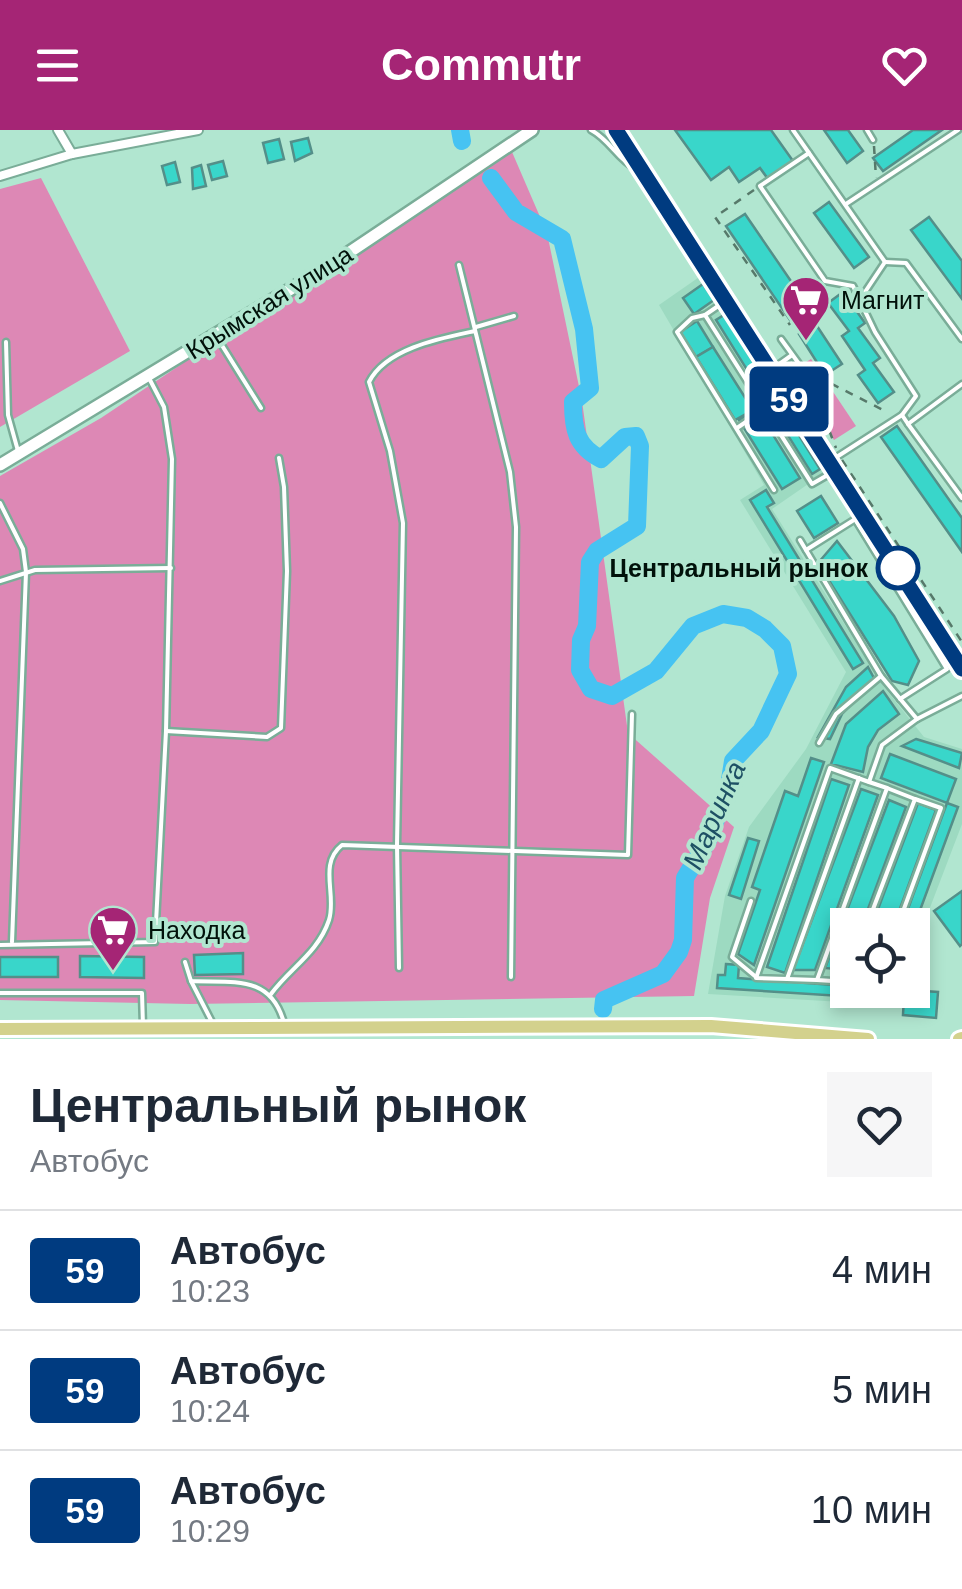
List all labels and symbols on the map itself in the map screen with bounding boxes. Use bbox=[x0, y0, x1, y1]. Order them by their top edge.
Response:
street label: Крымская улица bbox=[181, 240, 357, 364]
supermarket icon: Магнит bbox=[780, 274, 832, 342]
place label: Магнит bbox=[841, 286, 925, 314]
line badge: 59 bbox=[744, 366, 834, 432]
marker: Центральный рынок bbox=[877, 547, 919, 589]
place label: Центральный рынок bbox=[609, 554, 868, 582]
water label: Маринка bbox=[677, 757, 752, 874]
supermarket icon: Находка bbox=[87, 904, 139, 972]
place label: Находка bbox=[148, 916, 246, 944]

